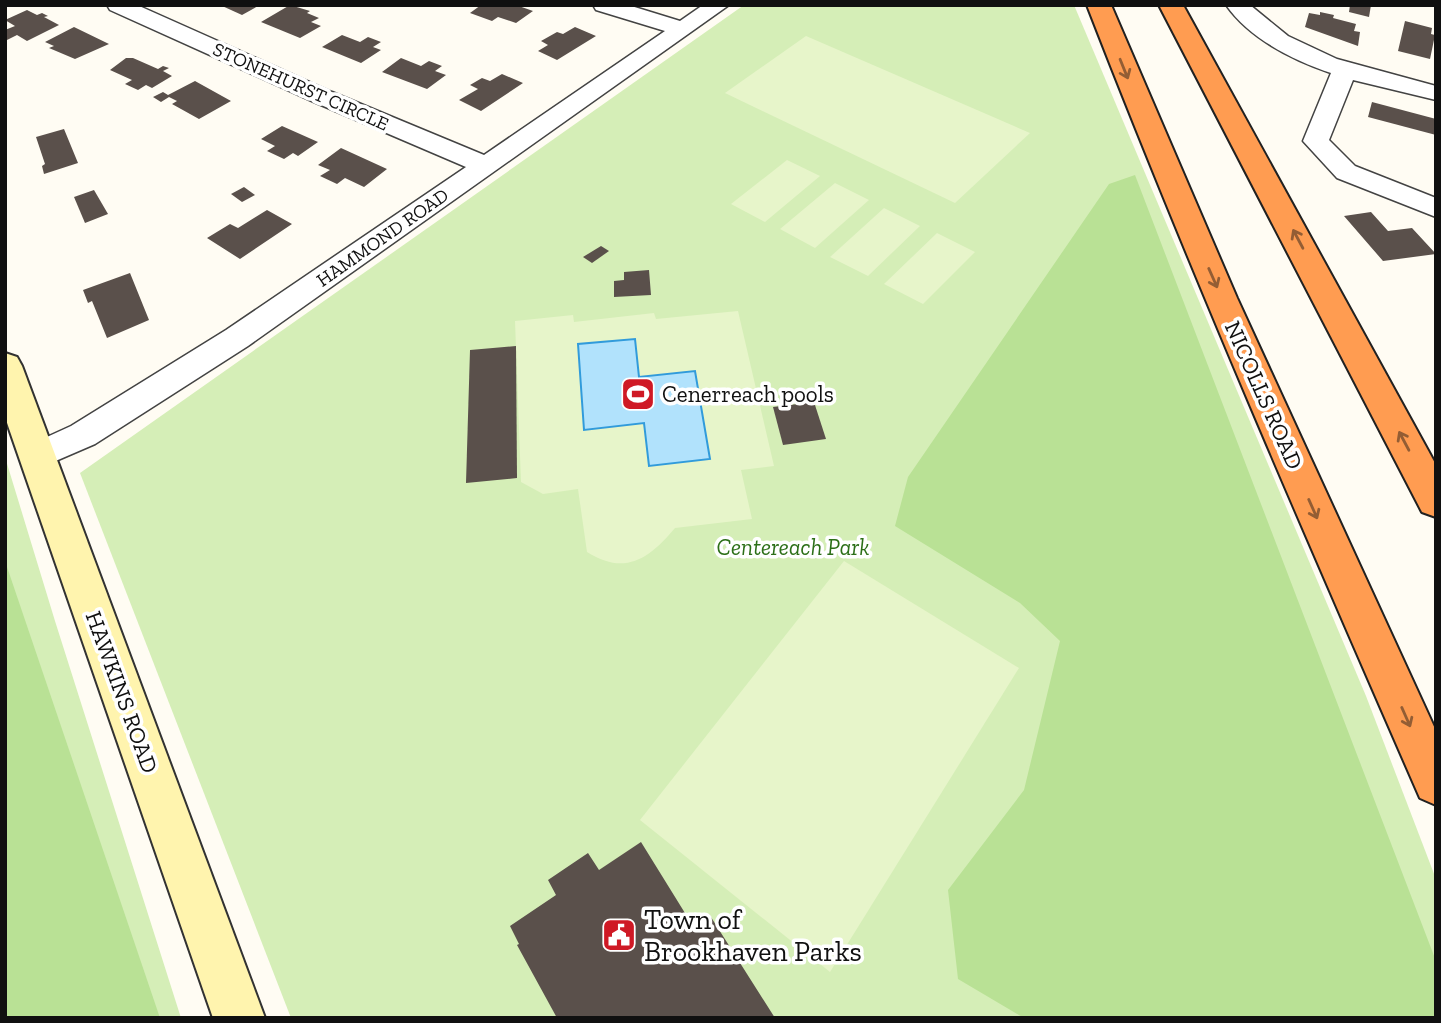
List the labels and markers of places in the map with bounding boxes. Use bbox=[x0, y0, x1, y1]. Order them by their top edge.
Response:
sports icon: Cenerreach pools bbox=[619, 375, 657, 413]
place label: Cenerreach pools bbox=[662, 380, 834, 408]
place label: Town of Brookhaven Parks bbox=[644, 903, 862, 968]
public building icon: Town of Brookhaven Parks bbox=[600, 916, 638, 954]

